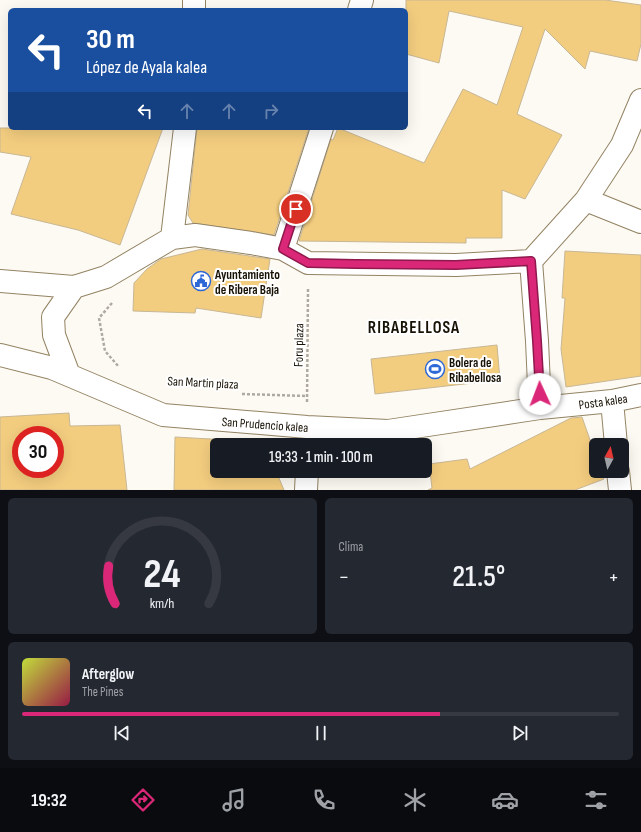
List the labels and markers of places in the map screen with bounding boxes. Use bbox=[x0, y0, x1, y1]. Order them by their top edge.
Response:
pin bbox=[279, 192, 313, 226]
place label: Ayuntamiento de Ribera Baja bbox=[214, 267, 280, 298]
public building icon: Ayuntamiento de Ribera Baja bbox=[190, 270, 212, 292]
place label: Bolera de Ribabellosa bbox=[449, 355, 501, 386]
sports icon: Bolera de Ribabellosa bbox=[424, 358, 446, 380]

